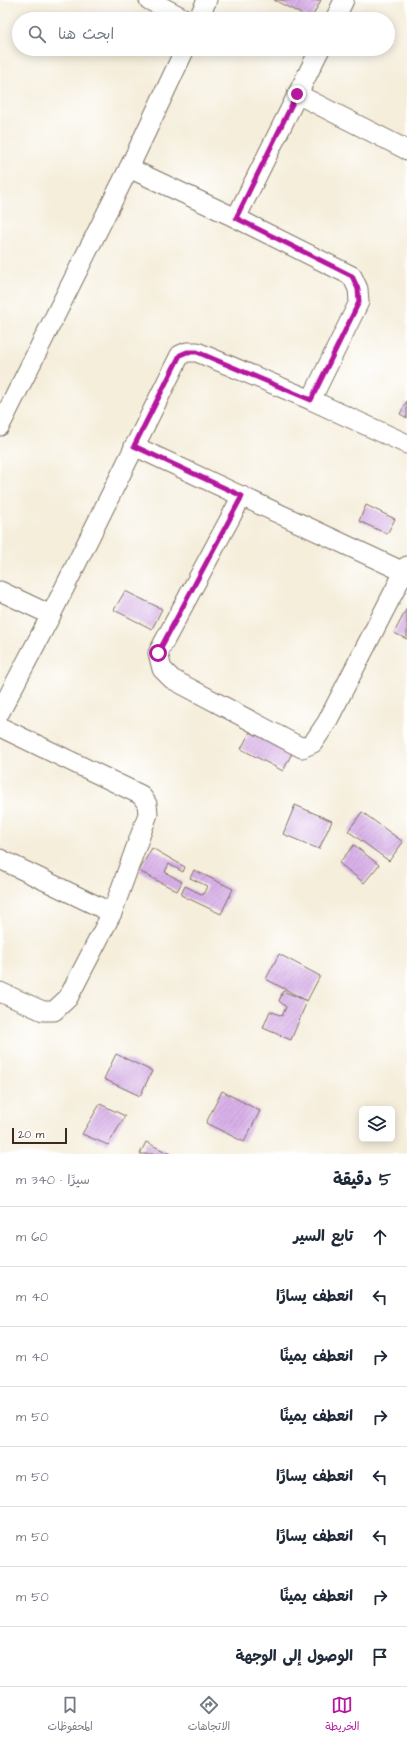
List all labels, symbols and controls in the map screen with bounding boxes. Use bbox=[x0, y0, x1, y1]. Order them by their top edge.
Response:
search box bbox=[12, 12, 395, 56]
icon: search bbox=[26, 23, 48, 45]
text: ابحث هنا bbox=[58, 24, 114, 45]
route end bbox=[288, 85, 306, 103]
route start bbox=[149, 644, 167, 662]
map controls bbox=[359, 1106, 395, 1142]
button: layers bbox=[359, 1106, 395, 1142]
scale bar bbox=[12, 1126, 67, 1145]
text: 20 m bbox=[18, 1127, 44, 1142]
text: 5 دقيقة bbox=[333, 1168, 391, 1192]
text: سيرًا · 340 m bbox=[16, 1171, 90, 1189]
text: تابع السير bbox=[294, 1226, 353, 1247]
icon: ahead bbox=[369, 1226, 391, 1248]
text: 60 m bbox=[16, 1228, 48, 1246]
text: انعطف يسارًا bbox=[276, 1286, 353, 1307]
icon: left bbox=[369, 1286, 391, 1308]
text: 40 m bbox=[16, 1288, 48, 1306]
text: انعطف يمينًا bbox=[280, 1346, 353, 1367]
icon: right bbox=[369, 1346, 391, 1368]
text: 40 m bbox=[16, 1348, 48, 1366]
text: انعطف يمينًا bbox=[280, 1406, 353, 1427]
icon: right bbox=[369, 1406, 391, 1428]
text: 50 m bbox=[16, 1408, 49, 1426]
text: انعطف يسارًا bbox=[276, 1466, 353, 1487]
icon: left bbox=[369, 1466, 391, 1488]
text: 50 m bbox=[16, 1468, 49, 1486]
text: انعطف يسارًا bbox=[276, 1526, 353, 1547]
icon: left bbox=[369, 1526, 391, 1548]
text: 50 m bbox=[16, 1528, 49, 1546]
text: انعطف يمينًا bbox=[280, 1586, 353, 1607]
icon: right bbox=[369, 1586, 391, 1608]
text: 50 m bbox=[16, 1588, 49, 1606]
text: الوصول إلى الوجهة bbox=[236, 1646, 353, 1667]
icon: arrive bbox=[369, 1646, 391, 1668]
tab: المحفوظات bbox=[48, 1694, 93, 1736]
tab: الاتجاهات bbox=[188, 1694, 230, 1736]
tab: الخريطة bbox=[325, 1694, 360, 1736]

